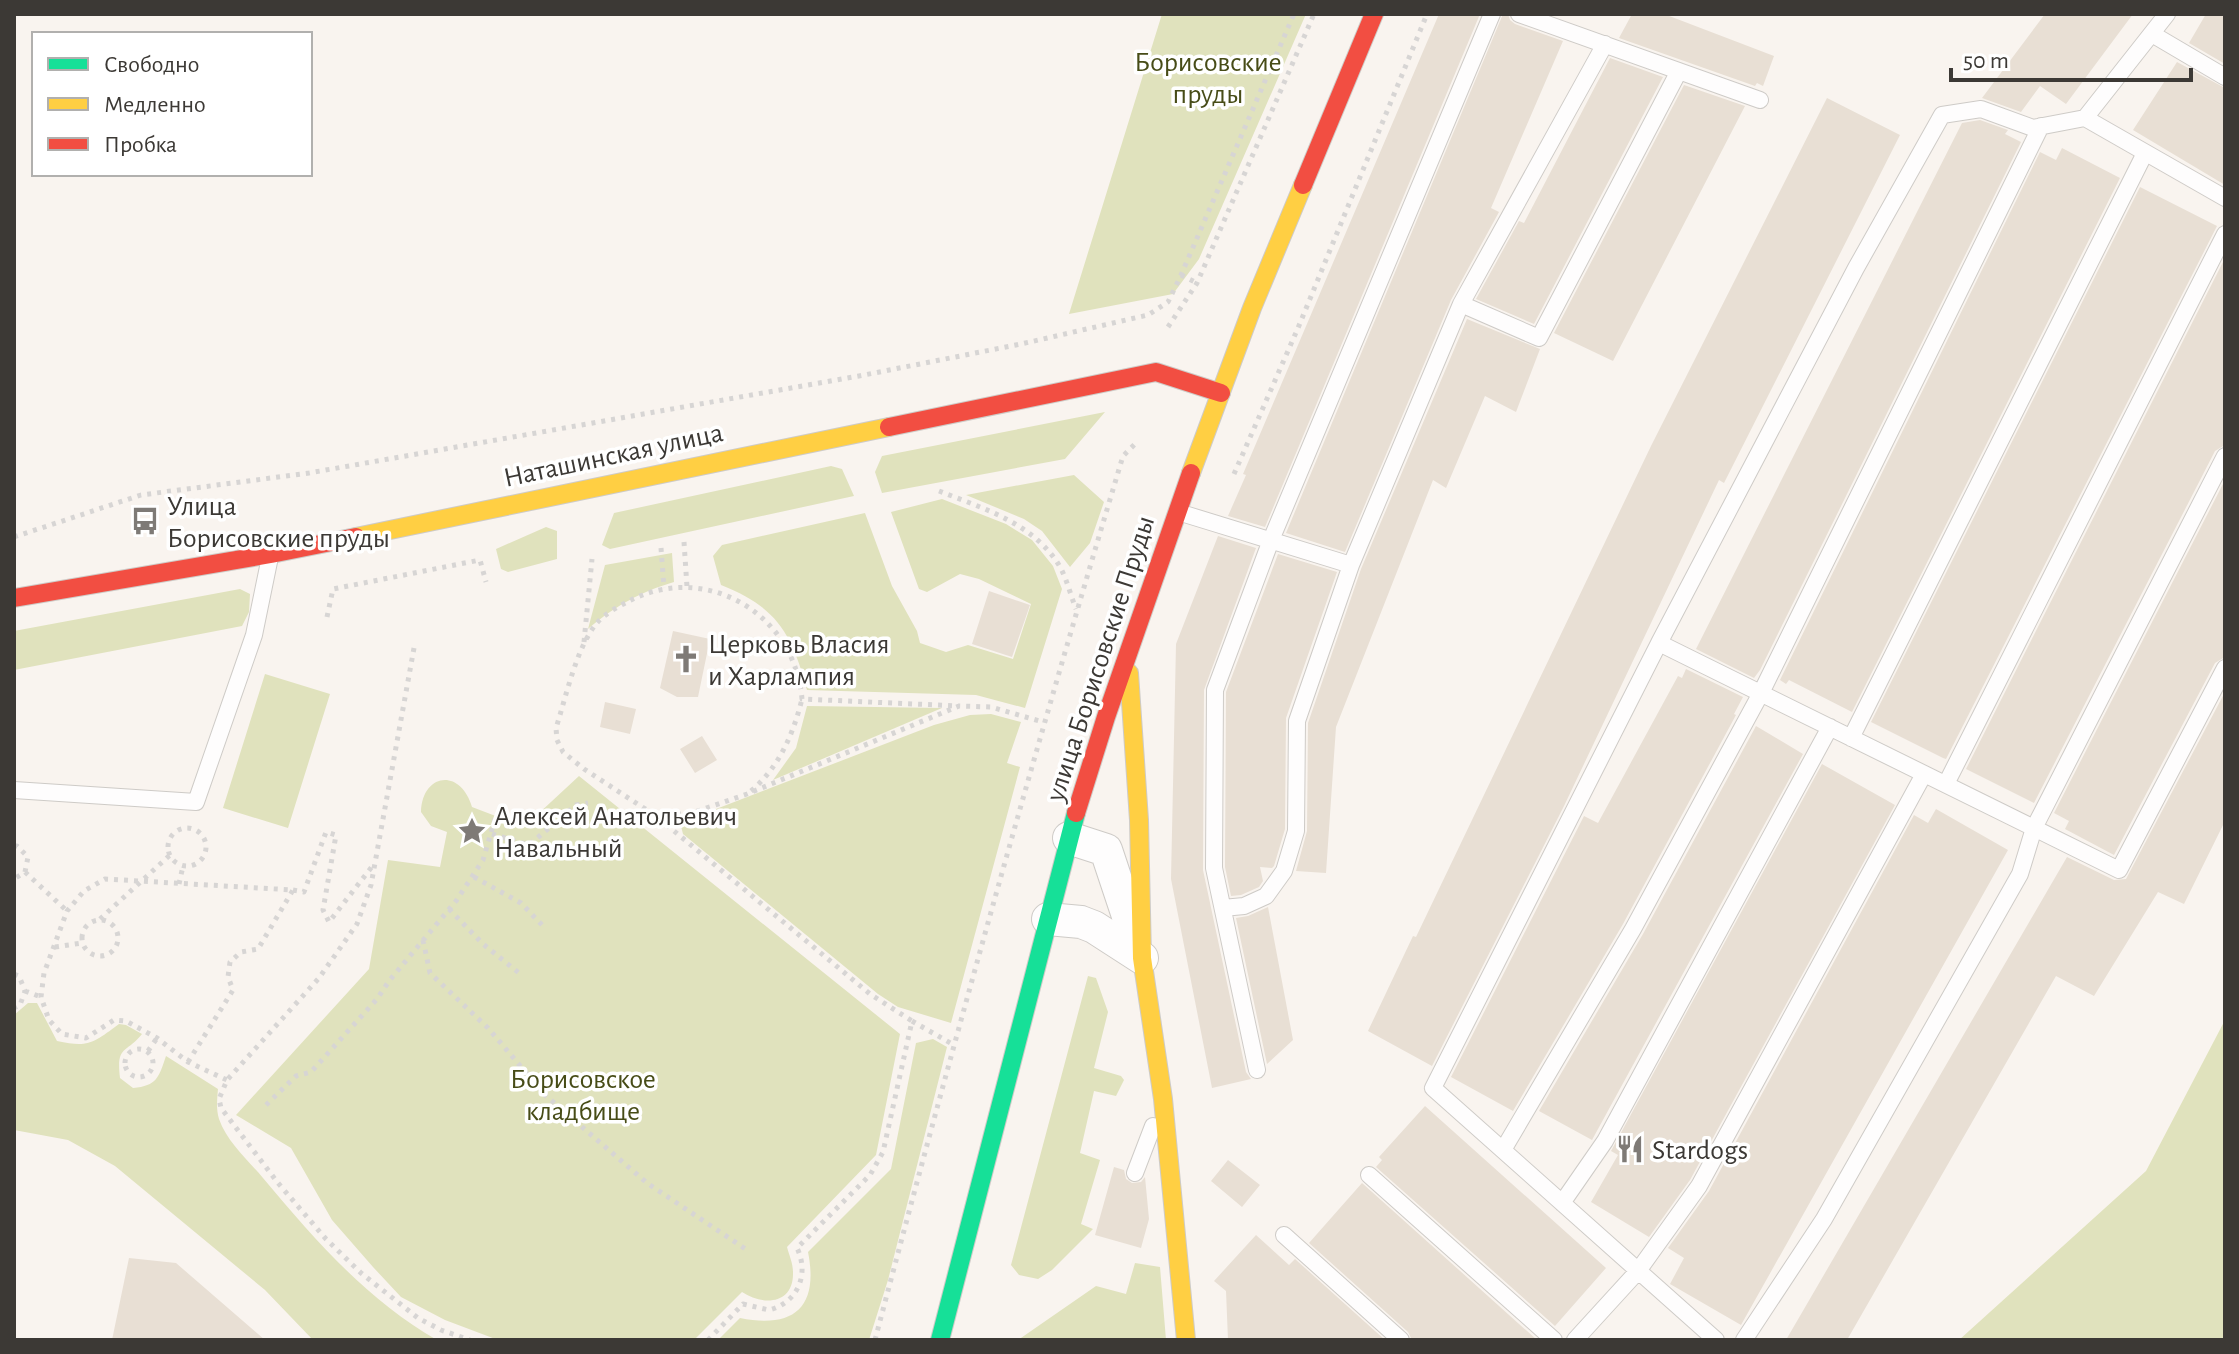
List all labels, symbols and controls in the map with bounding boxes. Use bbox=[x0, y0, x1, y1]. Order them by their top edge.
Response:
legend bbox=[32, 32, 312, 176]
scale bar bbox=[1951, 32, 2191, 82]
park label: Борисовские пруды bbox=[1134, 49, 1282, 109]
text: 50 m bbox=[1963, 49, 2009, 73]
text: Свободно bbox=[104, 53, 199, 77]
text: Медленно bbox=[104, 93, 206, 117]
text: Пробка bbox=[104, 133, 177, 157]
street label: Наташинская улица bbox=[501, 419, 726, 493]
place label: Улица Борисовские пруды bbox=[167, 493, 390, 553]
bus stop icon: Улица Борисовские пруды bbox=[130, 506, 160, 536]
street label: улица Борисовские Пруды bbox=[1041, 512, 1160, 806]
place label: Церковь Власия и Харлампия bbox=[708, 631, 890, 691]
church icon: Церковь Власия и Харлампия bbox=[671, 644, 701, 674]
place label: Алексей Анатольевич Навальный bbox=[494, 803, 737, 863]
place icon: Алексей Анатольевич Навальный bbox=[457, 816, 487, 846]
park label: Борисовское кладбище bbox=[510, 1066, 656, 1126]
restaurant icon: Stardogs bbox=[1615, 1134, 1645, 1164]
place label: Stardogs bbox=[1652, 1137, 1748, 1165]

